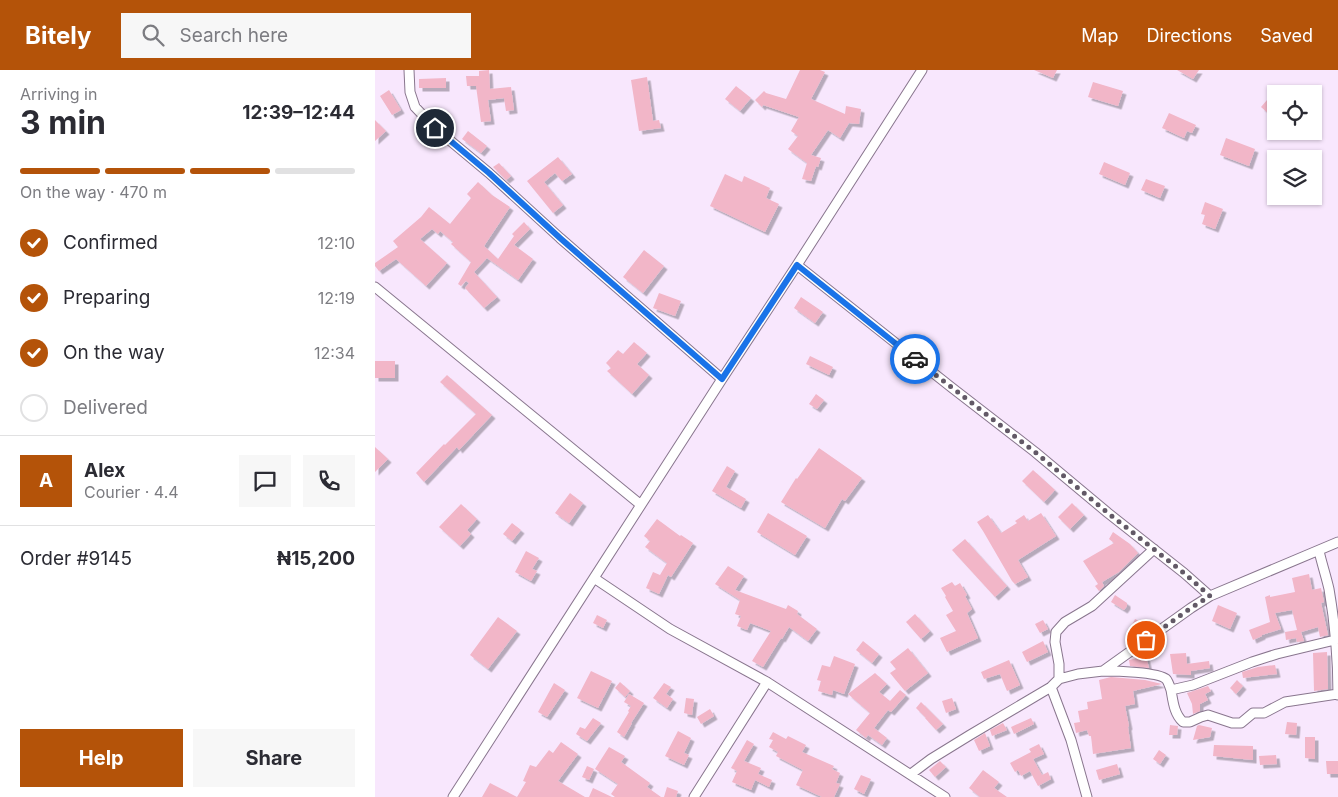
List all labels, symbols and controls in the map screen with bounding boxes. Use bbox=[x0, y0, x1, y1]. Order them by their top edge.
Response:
search box bbox=[121, 13, 471, 58]
text: Bitely bbox=[25, 21, 91, 50]
icon: search bbox=[139, 21, 167, 49]
text: Search here bbox=[179, 24, 288, 47]
text: Map bbox=[1081, 25, 1119, 46]
text: Directions bbox=[1147, 25, 1232, 46]
text: Saved bbox=[1260, 25, 1313, 46]
text: Arriving in bbox=[20, 84, 97, 104]
map controls bbox=[1267, 85, 1322, 205]
button: locate bbox=[1267, 85, 1322, 140]
text: 12:39–12:44 bbox=[242, 101, 355, 124]
text: 3 min bbox=[20, 103, 106, 142]
pin bbox=[414, 107, 456, 149]
icon: home bbox=[421, 114, 449, 142]
button: layers bbox=[1267, 150, 1322, 205]
text: On the way · 470 m bbox=[20, 182, 167, 202]
icon: check bbox=[20, 229, 48, 257]
text: Confirmed bbox=[63, 231, 158, 254]
text: 12:10 bbox=[318, 233, 355, 253]
icon: check bbox=[20, 284, 48, 312]
text: Preparing bbox=[63, 286, 150, 309]
text: 12:19 bbox=[318, 288, 355, 308]
courier bbox=[890, 334, 940, 384]
icon: check bbox=[20, 339, 48, 367]
text: On the way bbox=[63, 341, 165, 364]
text: 12:34 bbox=[314, 343, 355, 363]
icon: car bbox=[901, 345, 929, 373]
text: Delivered bbox=[63, 396, 148, 419]
button: chat bbox=[239, 455, 291, 507]
button: phone bbox=[303, 455, 355, 507]
text: Alex bbox=[84, 459, 125, 482]
text: A bbox=[39, 469, 53, 492]
text: Courier · 4.4 bbox=[84, 482, 179, 502]
text: Order #9145 bbox=[20, 547, 132, 570]
text: ₦15,200 bbox=[277, 547, 355, 570]
pin bbox=[1125, 619, 1167, 661]
icon: bag bbox=[1132, 626, 1160, 654]
button: Help bbox=[20, 729, 183, 787]
button: Share bbox=[193, 729, 355, 787]

